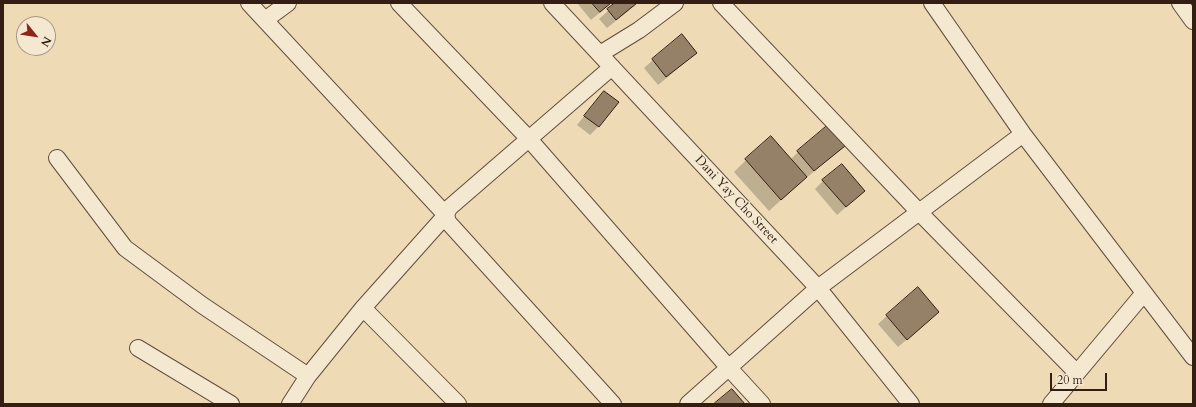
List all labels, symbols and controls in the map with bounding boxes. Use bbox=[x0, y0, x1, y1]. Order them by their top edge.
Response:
north arrow bbox=[16, 16, 56, 56]
text: N bbox=[37, 34, 55, 50]
street label: Dani Yay Cho Street bbox=[691, 153, 781, 247]
scale bar bbox=[1052, 365, 1109, 391]
text: 20 m bbox=[1057, 372, 1083, 388]

